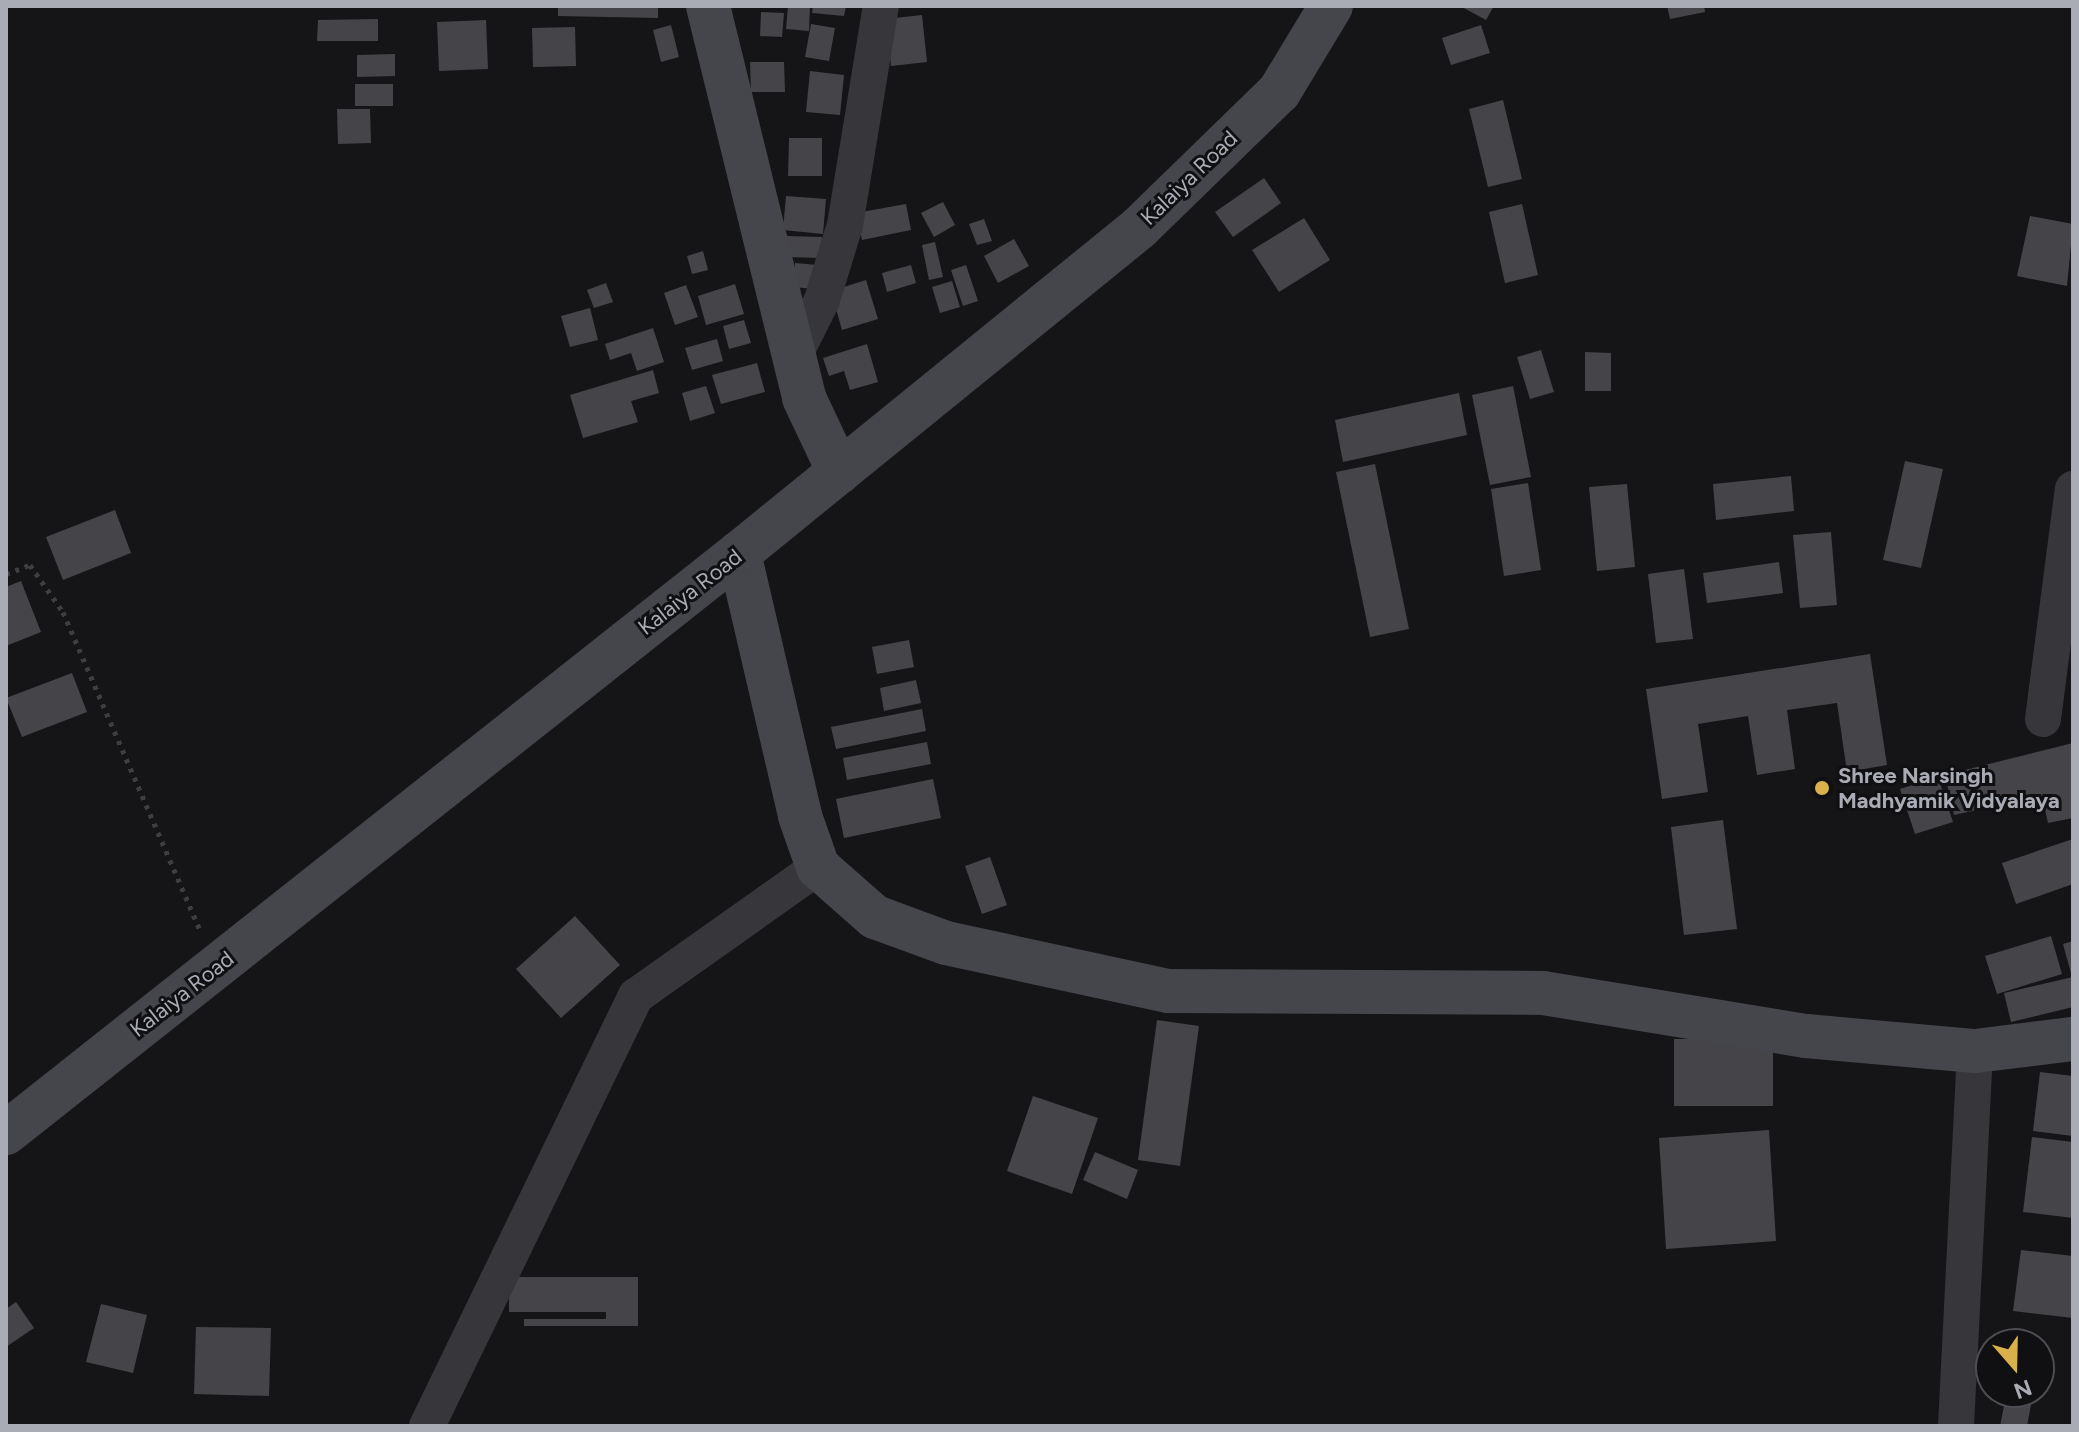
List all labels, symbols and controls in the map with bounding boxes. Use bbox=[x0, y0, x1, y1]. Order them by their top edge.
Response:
street label: Kalaiya Road bbox=[1135, 125, 1243, 231]
street label: Kalaiya Road bbox=[633, 543, 747, 641]
place label: Shree Narsingh Madhyamik Vidyalaya bbox=[1838, 762, 2060, 814]
marker: Shree Narsingh Madhyamik Vidyalaya bbox=[1813, 779, 1831, 797]
street label: Kalaiya Road bbox=[125, 945, 239, 1043]
north arrow bbox=[1975, 1328, 2055, 1408]
text: N bbox=[2010, 1374, 2035, 1405]

